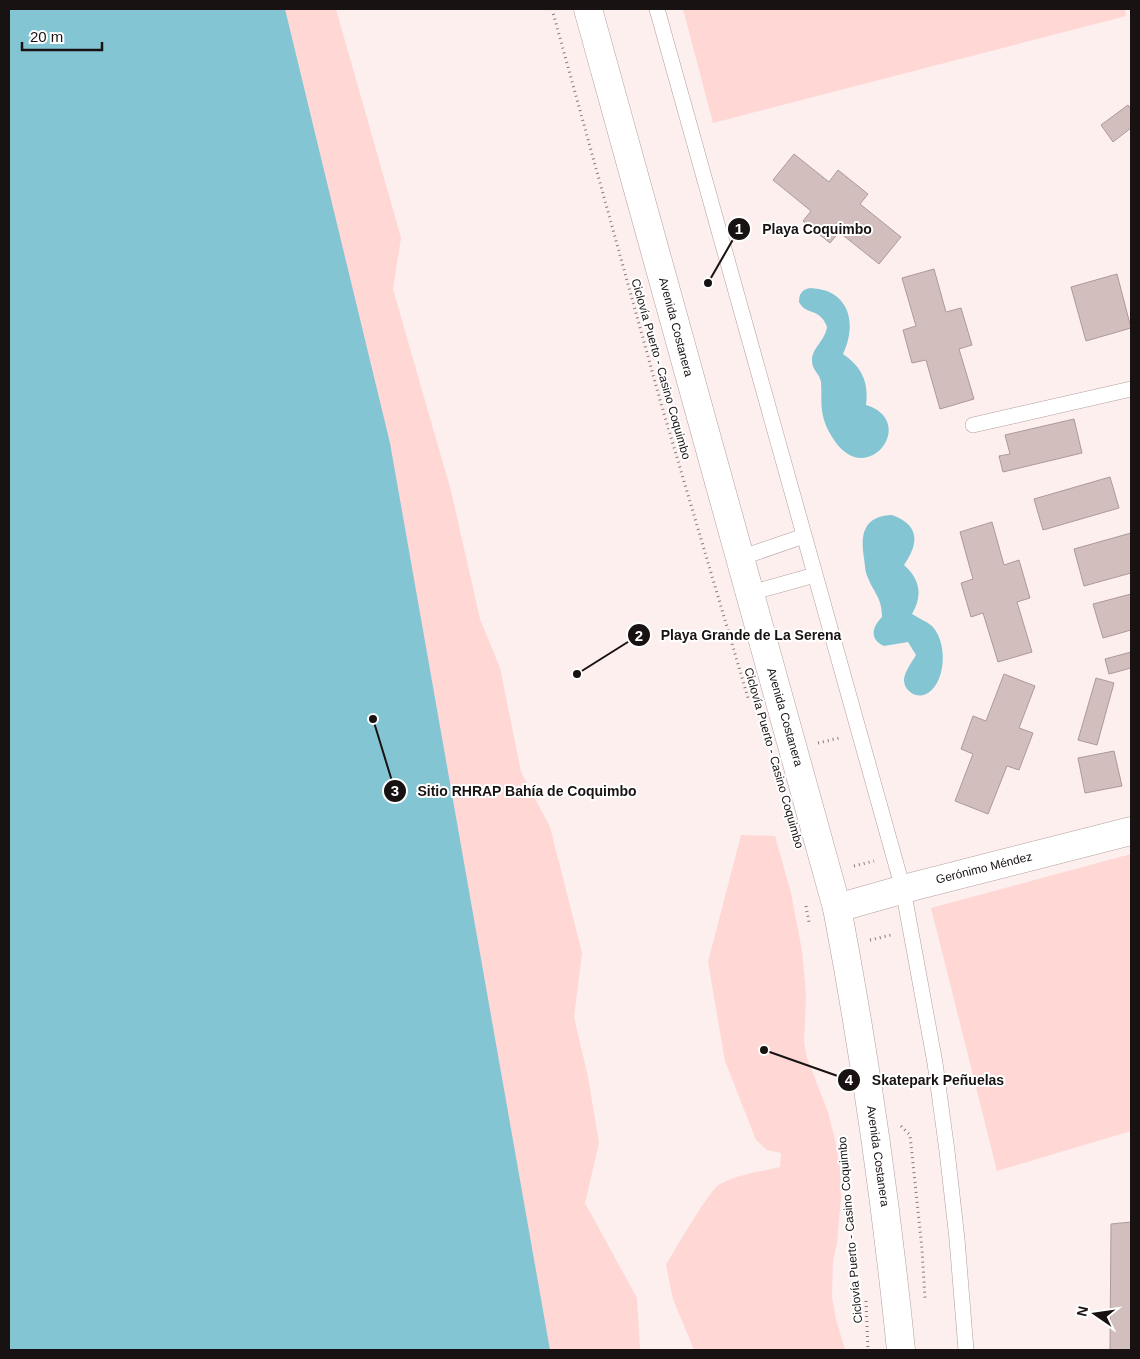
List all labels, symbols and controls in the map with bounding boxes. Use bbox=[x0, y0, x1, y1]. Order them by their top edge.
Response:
scale bar bbox=[22, 20, 102, 52]
text: 20 m bbox=[30, 28, 63, 45]
callout: Playa Coquimbo bbox=[727, 214, 882, 243]
text: 1 bbox=[735, 220, 743, 237]
text: Playa Coquimbo bbox=[762, 221, 872, 237]
street label: Avenida Costanera bbox=[656, 276, 696, 378]
street label: Ciclovía Puerto - Casino Coquimbo bbox=[628, 277, 694, 461]
callout: Playa Grande de La Serena bbox=[626, 621, 852, 650]
text: 2 bbox=[635, 627, 643, 644]
text: Playa Grande de La Serena bbox=[661, 627, 841, 643]
street label: Ciclovía Puerto - Casino Coquimbo bbox=[741, 666, 807, 850]
street label: Avenida Costanera bbox=[764, 666, 806, 768]
callout: Sitio RHRAP Bahía de Coquimbo bbox=[382, 776, 646, 805]
text: 3 bbox=[391, 782, 399, 799]
text: Sitio RHRAP Bahía de Coquimbo bbox=[417, 783, 637, 799]
street label: Gerónimo Méndez bbox=[934, 849, 1034, 887]
callout: Skatepark Peñuelas bbox=[836, 1065, 1014, 1094]
text: 4 bbox=[845, 1071, 854, 1088]
text: Skatepark Peñuelas bbox=[872, 1072, 1004, 1088]
street label: Avenida Costanera bbox=[864, 1105, 892, 1208]
street label: Ciclovía Puerto - Casino Coquimbo bbox=[835, 1136, 865, 1324]
north arrow bbox=[1070, 1289, 1120, 1339]
text: N bbox=[1073, 1304, 1091, 1318]

